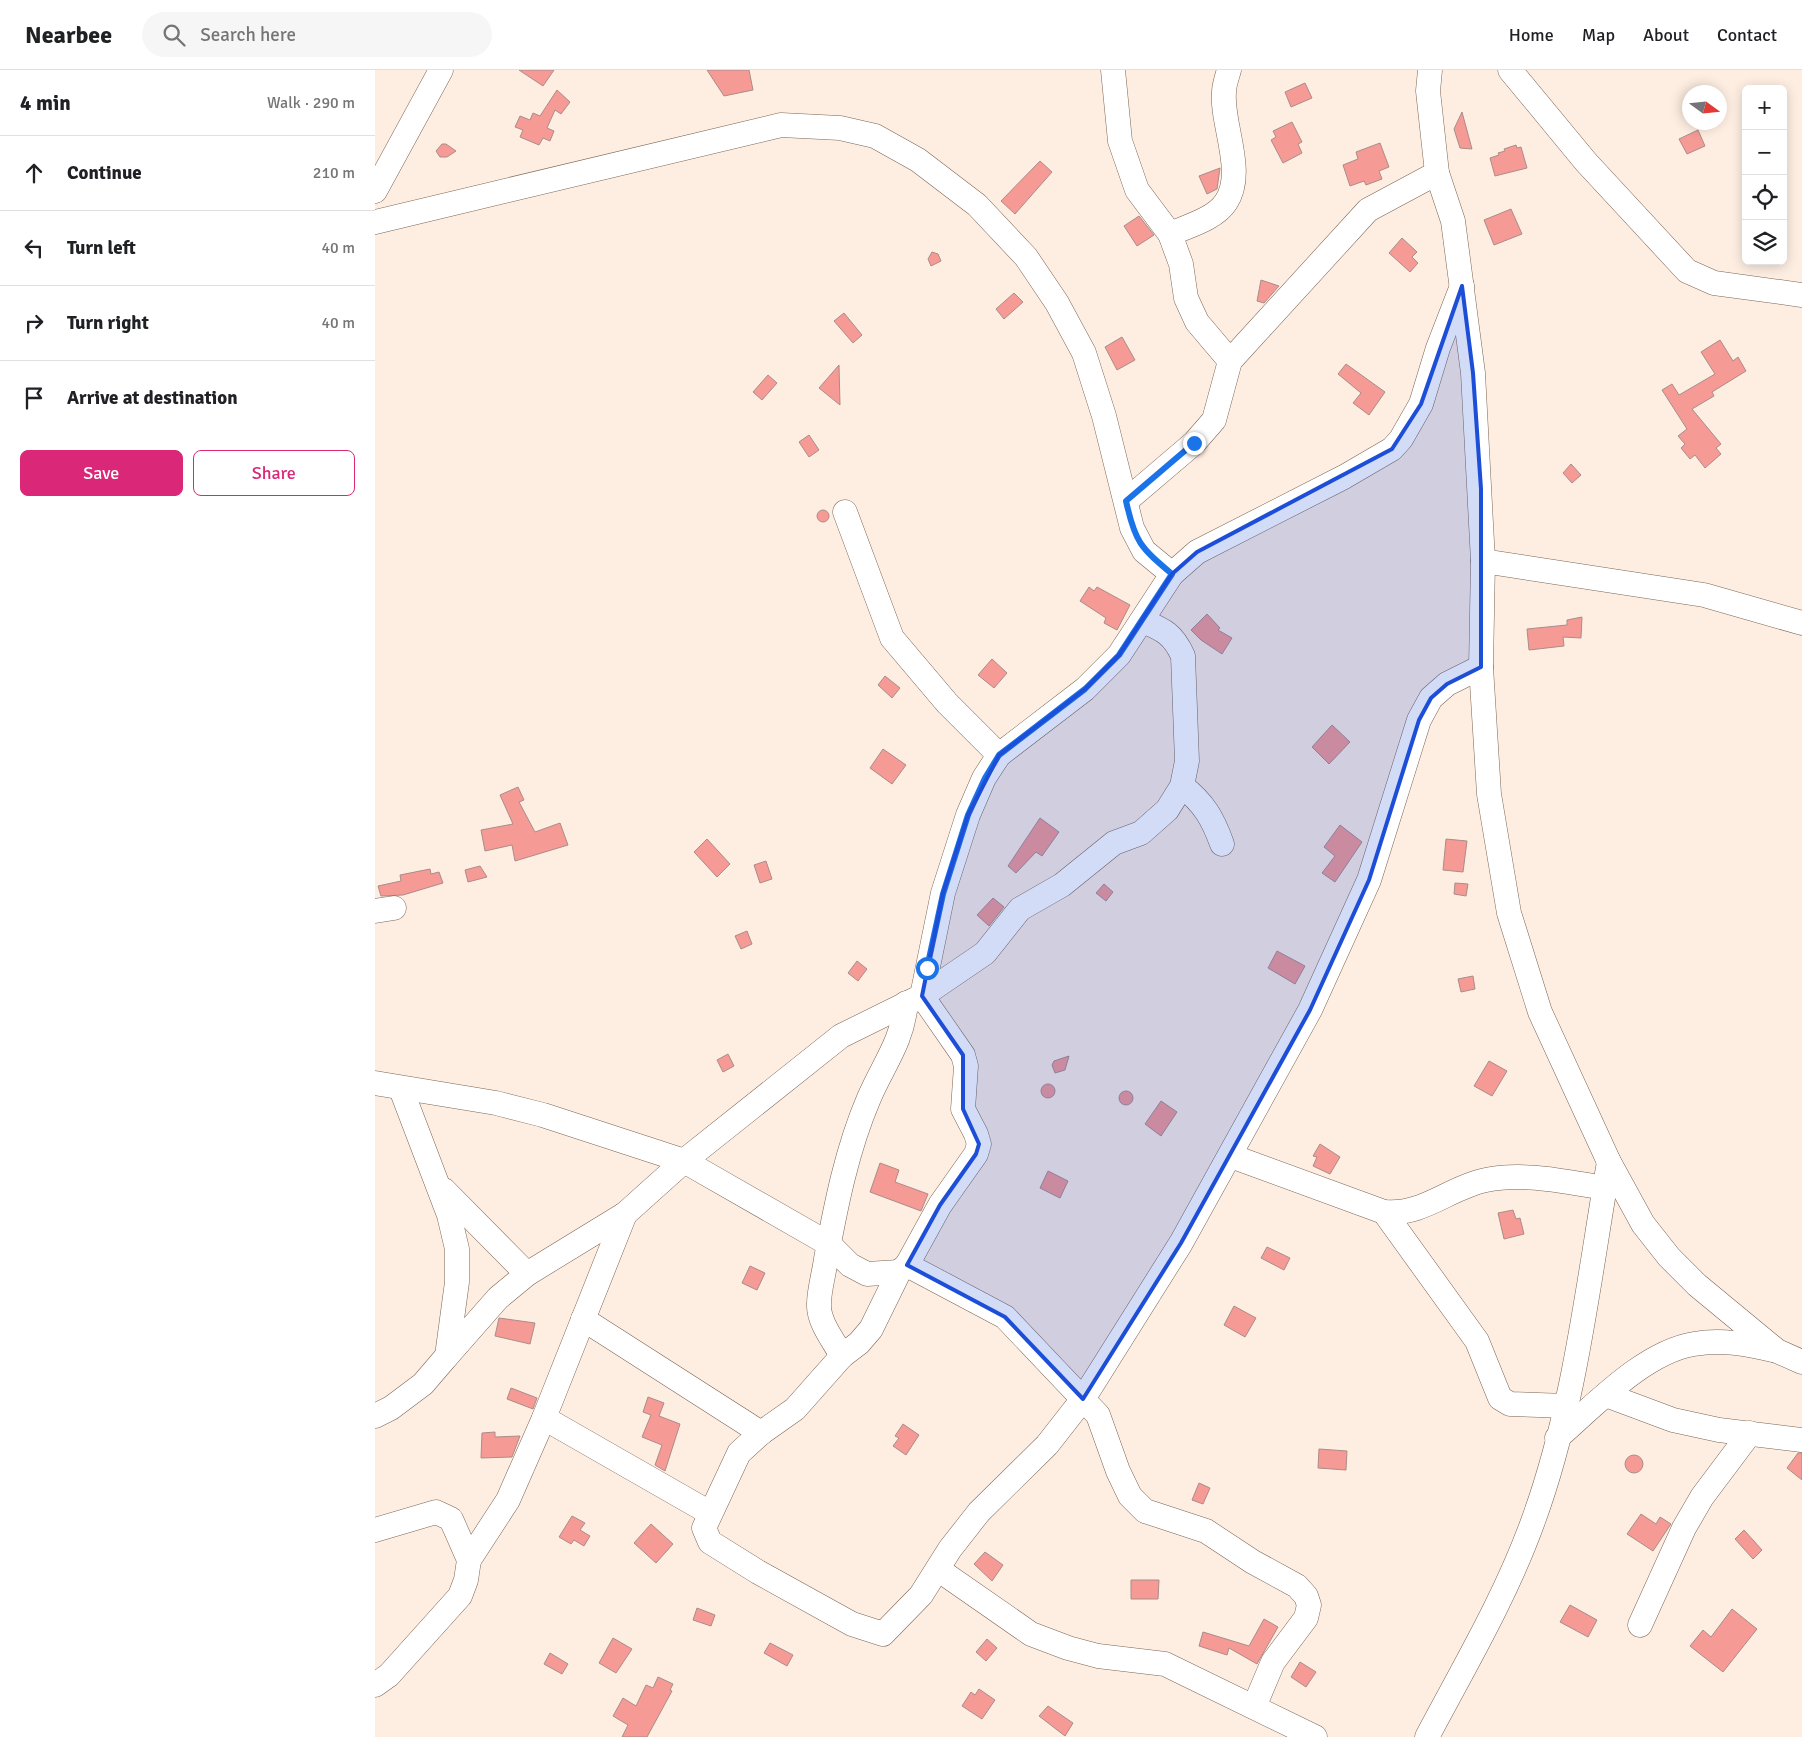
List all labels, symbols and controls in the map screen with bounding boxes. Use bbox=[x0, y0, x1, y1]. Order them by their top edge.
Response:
search box bbox=[142, 12, 492, 57]
text: Nearbee bbox=[25, 20, 112, 50]
icon: search bbox=[160, 21, 188, 49]
text: Search here bbox=[200, 23, 296, 47]
text: Home bbox=[1509, 24, 1554, 46]
text: Map bbox=[1582, 24, 1615, 46]
text: About bbox=[1643, 24, 1689, 46]
text: Contact bbox=[1717, 24, 1777, 46]
north arrow bbox=[1682, 85, 1727, 130]
map controls bbox=[1742, 85, 1787, 265]
button: + bbox=[1742, 85, 1787, 130]
text: 4 min bbox=[20, 90, 71, 116]
text: Walk · 290 m bbox=[267, 93, 355, 113]
button: − bbox=[1742, 130, 1787, 175]
icon: ahead bbox=[20, 159, 48, 187]
text: Continue bbox=[67, 161, 142, 185]
text: 210 m bbox=[313, 163, 355, 183]
button: locate bbox=[1742, 175, 1787, 220]
button: layers bbox=[1742, 220, 1787, 265]
icon: left bbox=[20, 234, 48, 262]
text: Turn left bbox=[67, 236, 136, 260]
text: 40 m bbox=[321, 238, 355, 258]
icon: right bbox=[20, 309, 48, 337]
text: Turn right bbox=[67, 311, 149, 335]
text: 40 m bbox=[321, 313, 355, 333]
icon: arrive bbox=[20, 384, 48, 412]
text: Arrive at destination bbox=[67, 386, 238, 410]
route end bbox=[1183, 432, 1206, 455]
button: Save bbox=[20, 450, 183, 496]
button: Share bbox=[193, 450, 355, 496]
route start bbox=[916, 957, 939, 980]

